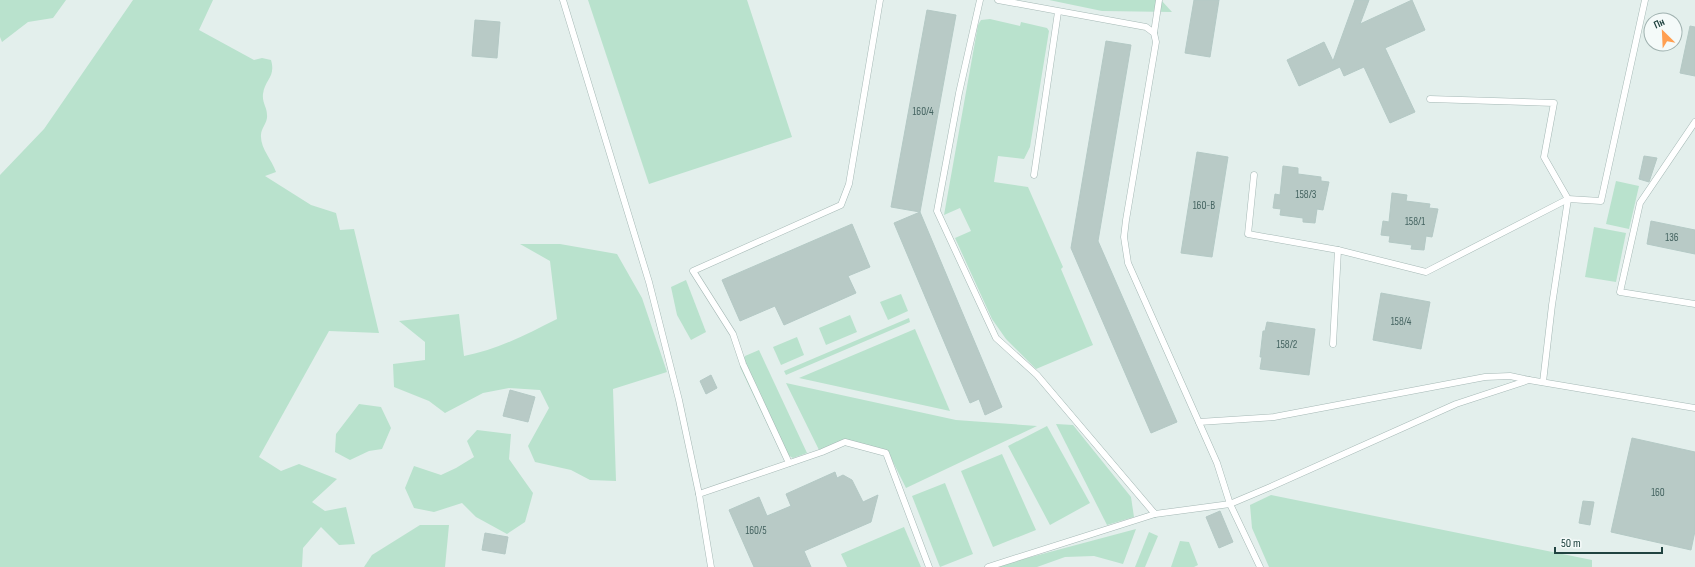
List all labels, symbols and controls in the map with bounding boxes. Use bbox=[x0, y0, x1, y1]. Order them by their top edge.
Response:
north arrow bbox=[1643, 12, 1683, 52]
text: Пн bbox=[1652, 15, 1667, 31]
house number: 160/4 bbox=[913, 105, 934, 118]
house number: 158/3 bbox=[1296, 188, 1317, 201]
house number: 160-В bbox=[1193, 199, 1215, 212]
house number: 158/1 bbox=[1405, 215, 1425, 228]
house number: 136 bbox=[1665, 231, 1679, 244]
house number: 158/4 bbox=[1391, 315, 1412, 328]
house number: 158/2 bbox=[1277, 338, 1298, 351]
house number: 160 bbox=[1651, 486, 1665, 499]
house number: 160/5 bbox=[745, 524, 767, 537]
scale bar bbox=[1555, 529, 1662, 555]
text: 50 m bbox=[1561, 536, 1581, 551]

